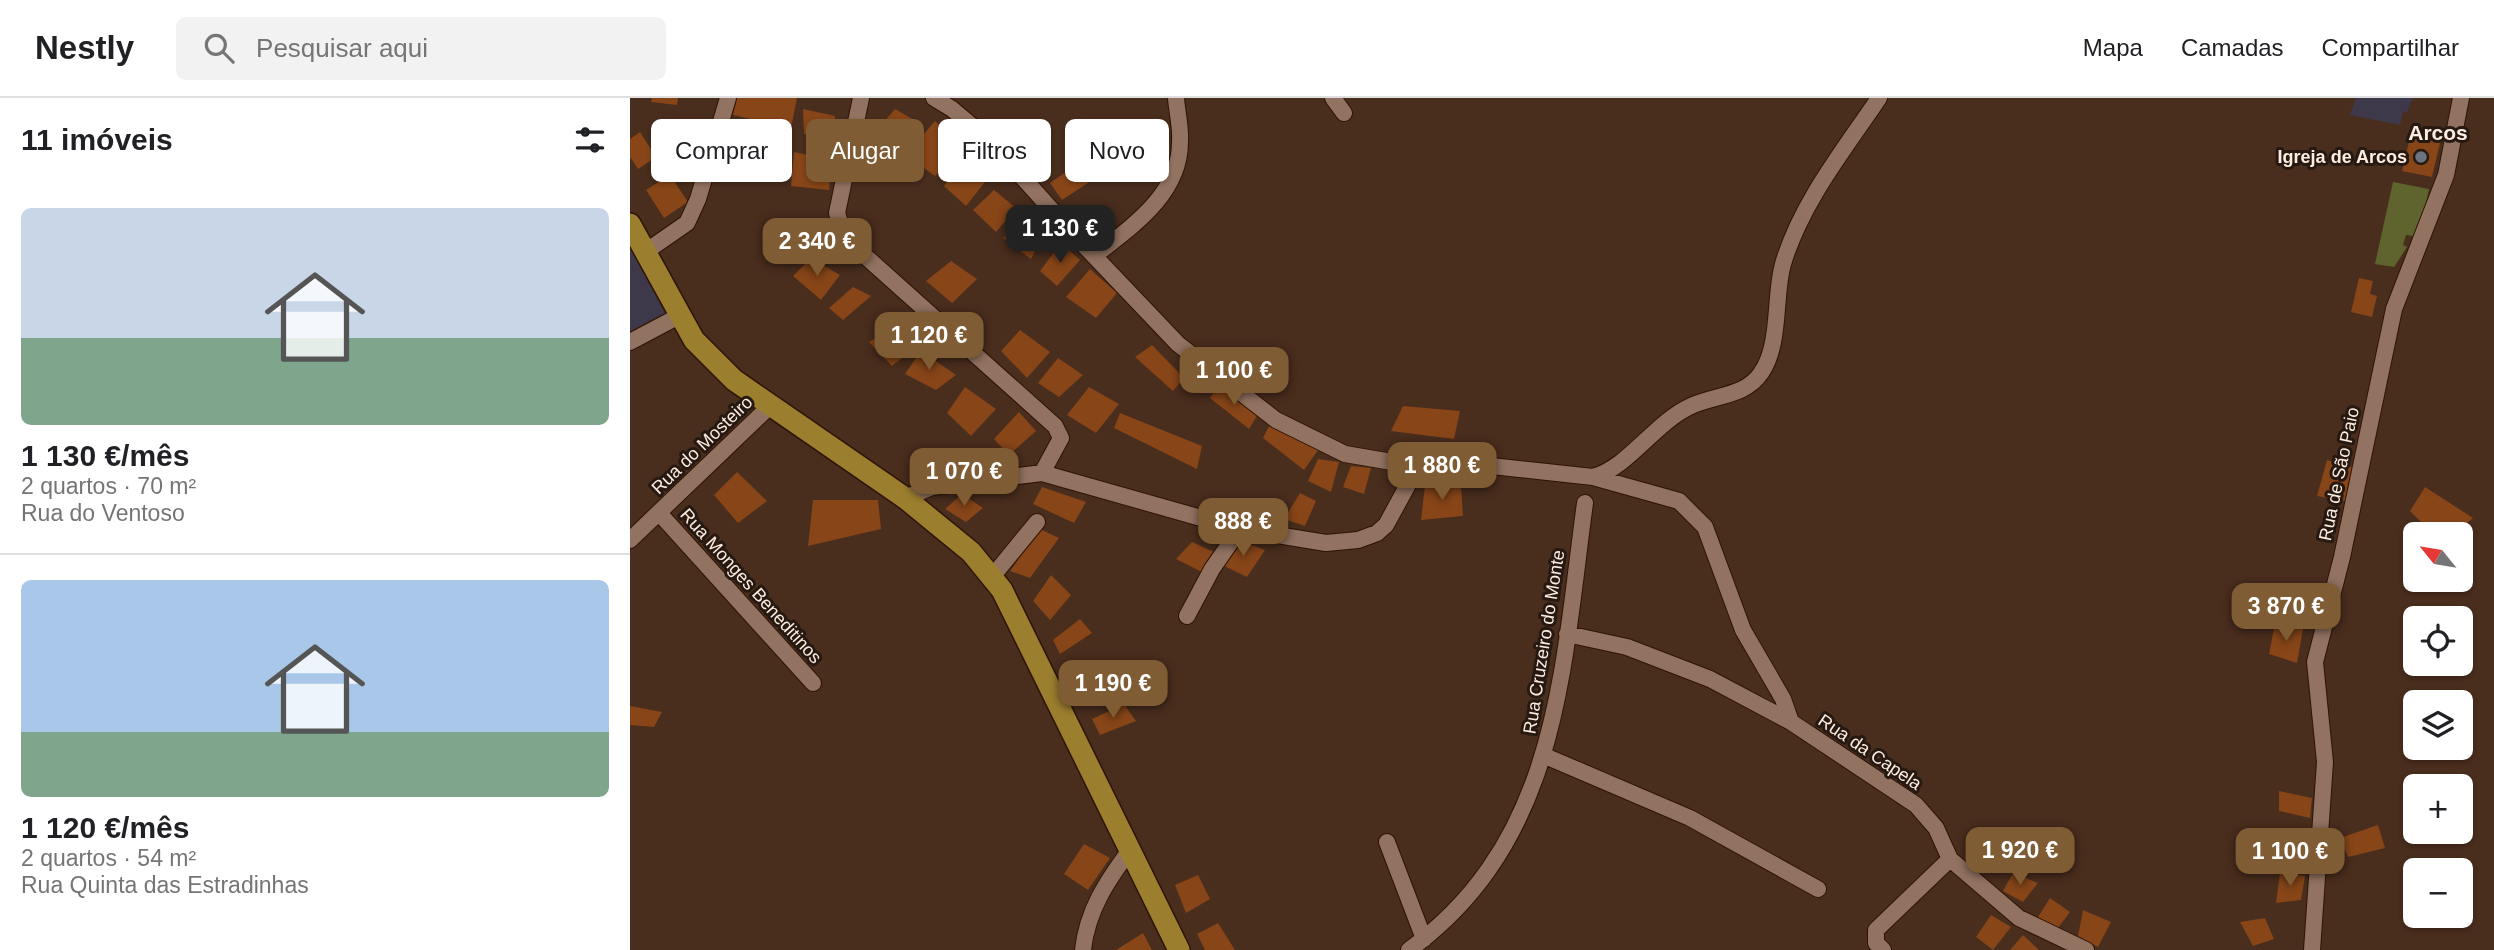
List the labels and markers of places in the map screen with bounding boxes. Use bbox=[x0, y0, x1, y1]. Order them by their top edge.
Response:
place label: Igreja de Arcos bbox=[2278, 147, 2407, 167]
marker: Igreja de Arcos bbox=[2413, 149, 2429, 165]
pin: 1 130 € bbox=[995, 206, 1125, 265]
pin: 2 340 € bbox=[752, 218, 882, 278]
pin: 1 120 € bbox=[864, 313, 994, 372]
pin: 1 100 € bbox=[1169, 348, 1299, 407]
pin: 1 880 € bbox=[1377, 442, 1507, 502]
pin: 1 070 € bbox=[899, 448, 1029, 508]
pin: 888 € bbox=[1194, 498, 1292, 558]
pin: 3 870 € bbox=[2221, 584, 2351, 643]
pin: 1 190 € bbox=[1048, 660, 1178, 720]
pin: 1 920 € bbox=[1955, 828, 2085, 887]
pin: 1 100 € bbox=[2225, 828, 2355, 888]

